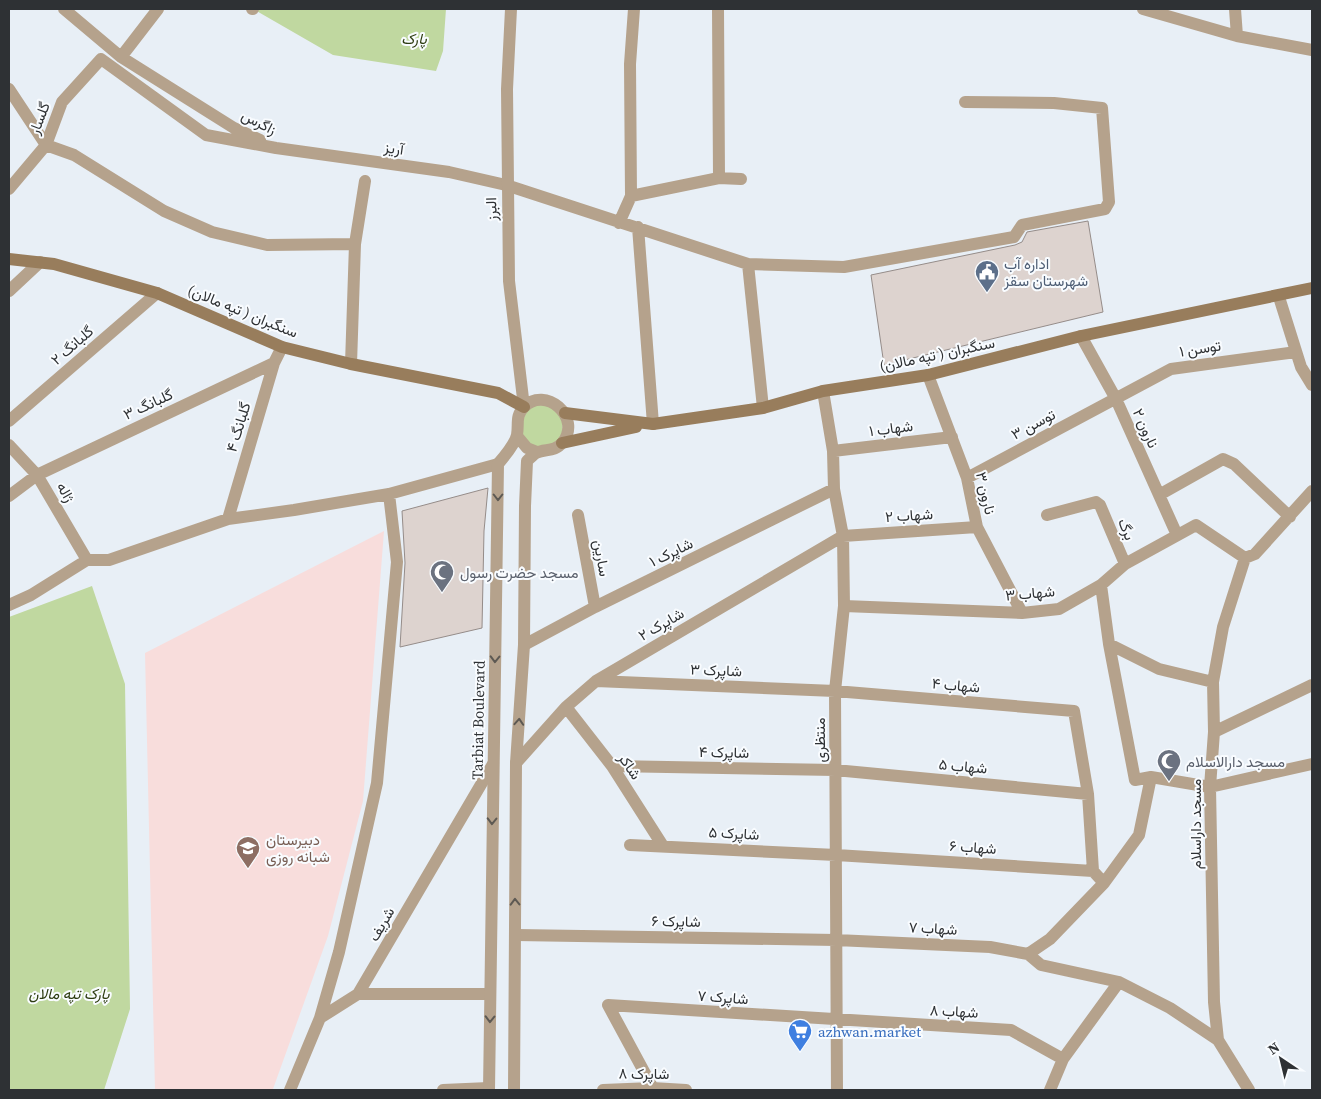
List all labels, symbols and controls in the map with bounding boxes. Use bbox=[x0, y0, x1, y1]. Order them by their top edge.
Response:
park label: پارک bbox=[401, 28, 427, 49]
street label: گلسار bbox=[23, 98, 55, 138]
street label: زاگرس bbox=[238, 104, 280, 140]
street label: آریز bbox=[382, 136, 407, 160]
street label: البرز bbox=[480, 197, 502, 222]
place label: اداره آب شهرستان سقز bbox=[1003, 253, 1088, 291]
public building icon: اداره آب شهرستان سقز bbox=[974, 259, 1000, 293]
street label: سنگبران ( تپه مالان) bbox=[185, 279, 301, 343]
street label: گلبانگ ۲ bbox=[46, 320, 98, 369]
street label: سنگبران ( تپه مالان) bbox=[877, 332, 997, 376]
street label: توسن ۱ bbox=[1178, 334, 1223, 362]
street label: گلبانگ ۳ bbox=[120, 383, 176, 425]
street label: گلبانگ ۴ bbox=[220, 399, 256, 454]
street label: توسن ۳ bbox=[1007, 403, 1059, 444]
street label: نارون ۲ bbox=[1128, 405, 1164, 451]
street label: شهاب ۱ bbox=[868, 415, 914, 441]
street label: نارون ۳ bbox=[971, 470, 1001, 516]
street label: ژاله bbox=[52, 478, 81, 507]
one-way arrow bbox=[493, 493, 503, 501]
street label: شهاب ۲ bbox=[884, 503, 934, 527]
street label: برگ bbox=[1113, 515, 1141, 543]
street label: شاپرک ۱ bbox=[646, 532, 697, 572]
street label: سارین bbox=[588, 538, 616, 578]
mosque icon: مسجد حضرت رسول bbox=[429, 559, 455, 593]
place label: مسجد حضرت رسول bbox=[460, 562, 579, 583]
street label: شهاب ۳ bbox=[1004, 580, 1056, 606]
street label: شاپرک ۲ bbox=[634, 602, 688, 646]
one-way arrow bbox=[490, 656, 500, 663]
street label: شاپرک ۳ bbox=[690, 659, 742, 681]
street label: Tarbiat Boulevard bbox=[466, 660, 490, 780]
street label: شهاب ۴ bbox=[931, 672, 981, 698]
one-way arrow bbox=[513, 717, 524, 725]
street label: منتظری bbox=[809, 718, 830, 762]
street label: شاپرک ۴ bbox=[699, 741, 750, 763]
street label: شاکر bbox=[613, 748, 647, 784]
mosque icon: مسجد دارالاسلام bbox=[1156, 748, 1182, 782]
place label: مسجد دارالاسلام bbox=[1186, 751, 1285, 772]
street label: شهاب ۵ bbox=[938, 753, 988, 779]
street label: مسجد داراسلام bbox=[1185, 779, 1206, 869]
one-way arrow bbox=[487, 818, 497, 826]
street label: شاپرک ۵ bbox=[708, 821, 760, 845]
place label: دبیرستان شبانه روزی bbox=[266, 829, 330, 867]
school or university icon: دبیرستان شبانه روزی bbox=[235, 835, 261, 869]
street label: شهاب ۶ bbox=[949, 835, 997, 859]
one-way arrow bbox=[510, 897, 520, 905]
street label: شریف bbox=[363, 903, 399, 945]
street label: شاپرک ۶ bbox=[651, 910, 701, 932]
street label: شهاب ۷ bbox=[908, 916, 958, 940]
park label: پارک تپه مالان bbox=[29, 983, 110, 1004]
street label: شاپرک ۷ bbox=[697, 985, 749, 1009]
street label: شهاب ۸ bbox=[929, 999, 979, 1023]
one-way arrow bbox=[485, 1016, 495, 1023]
supermarket icon: azhwan.market bbox=[787, 1018, 813, 1052]
place label: azhwan.market bbox=[818, 1021, 921, 1042]
north arrow bbox=[1256, 1034, 1306, 1084]
text: N bbox=[1264, 1037, 1283, 1059]
street label: شاپرک ۸ bbox=[619, 1063, 670, 1084]

